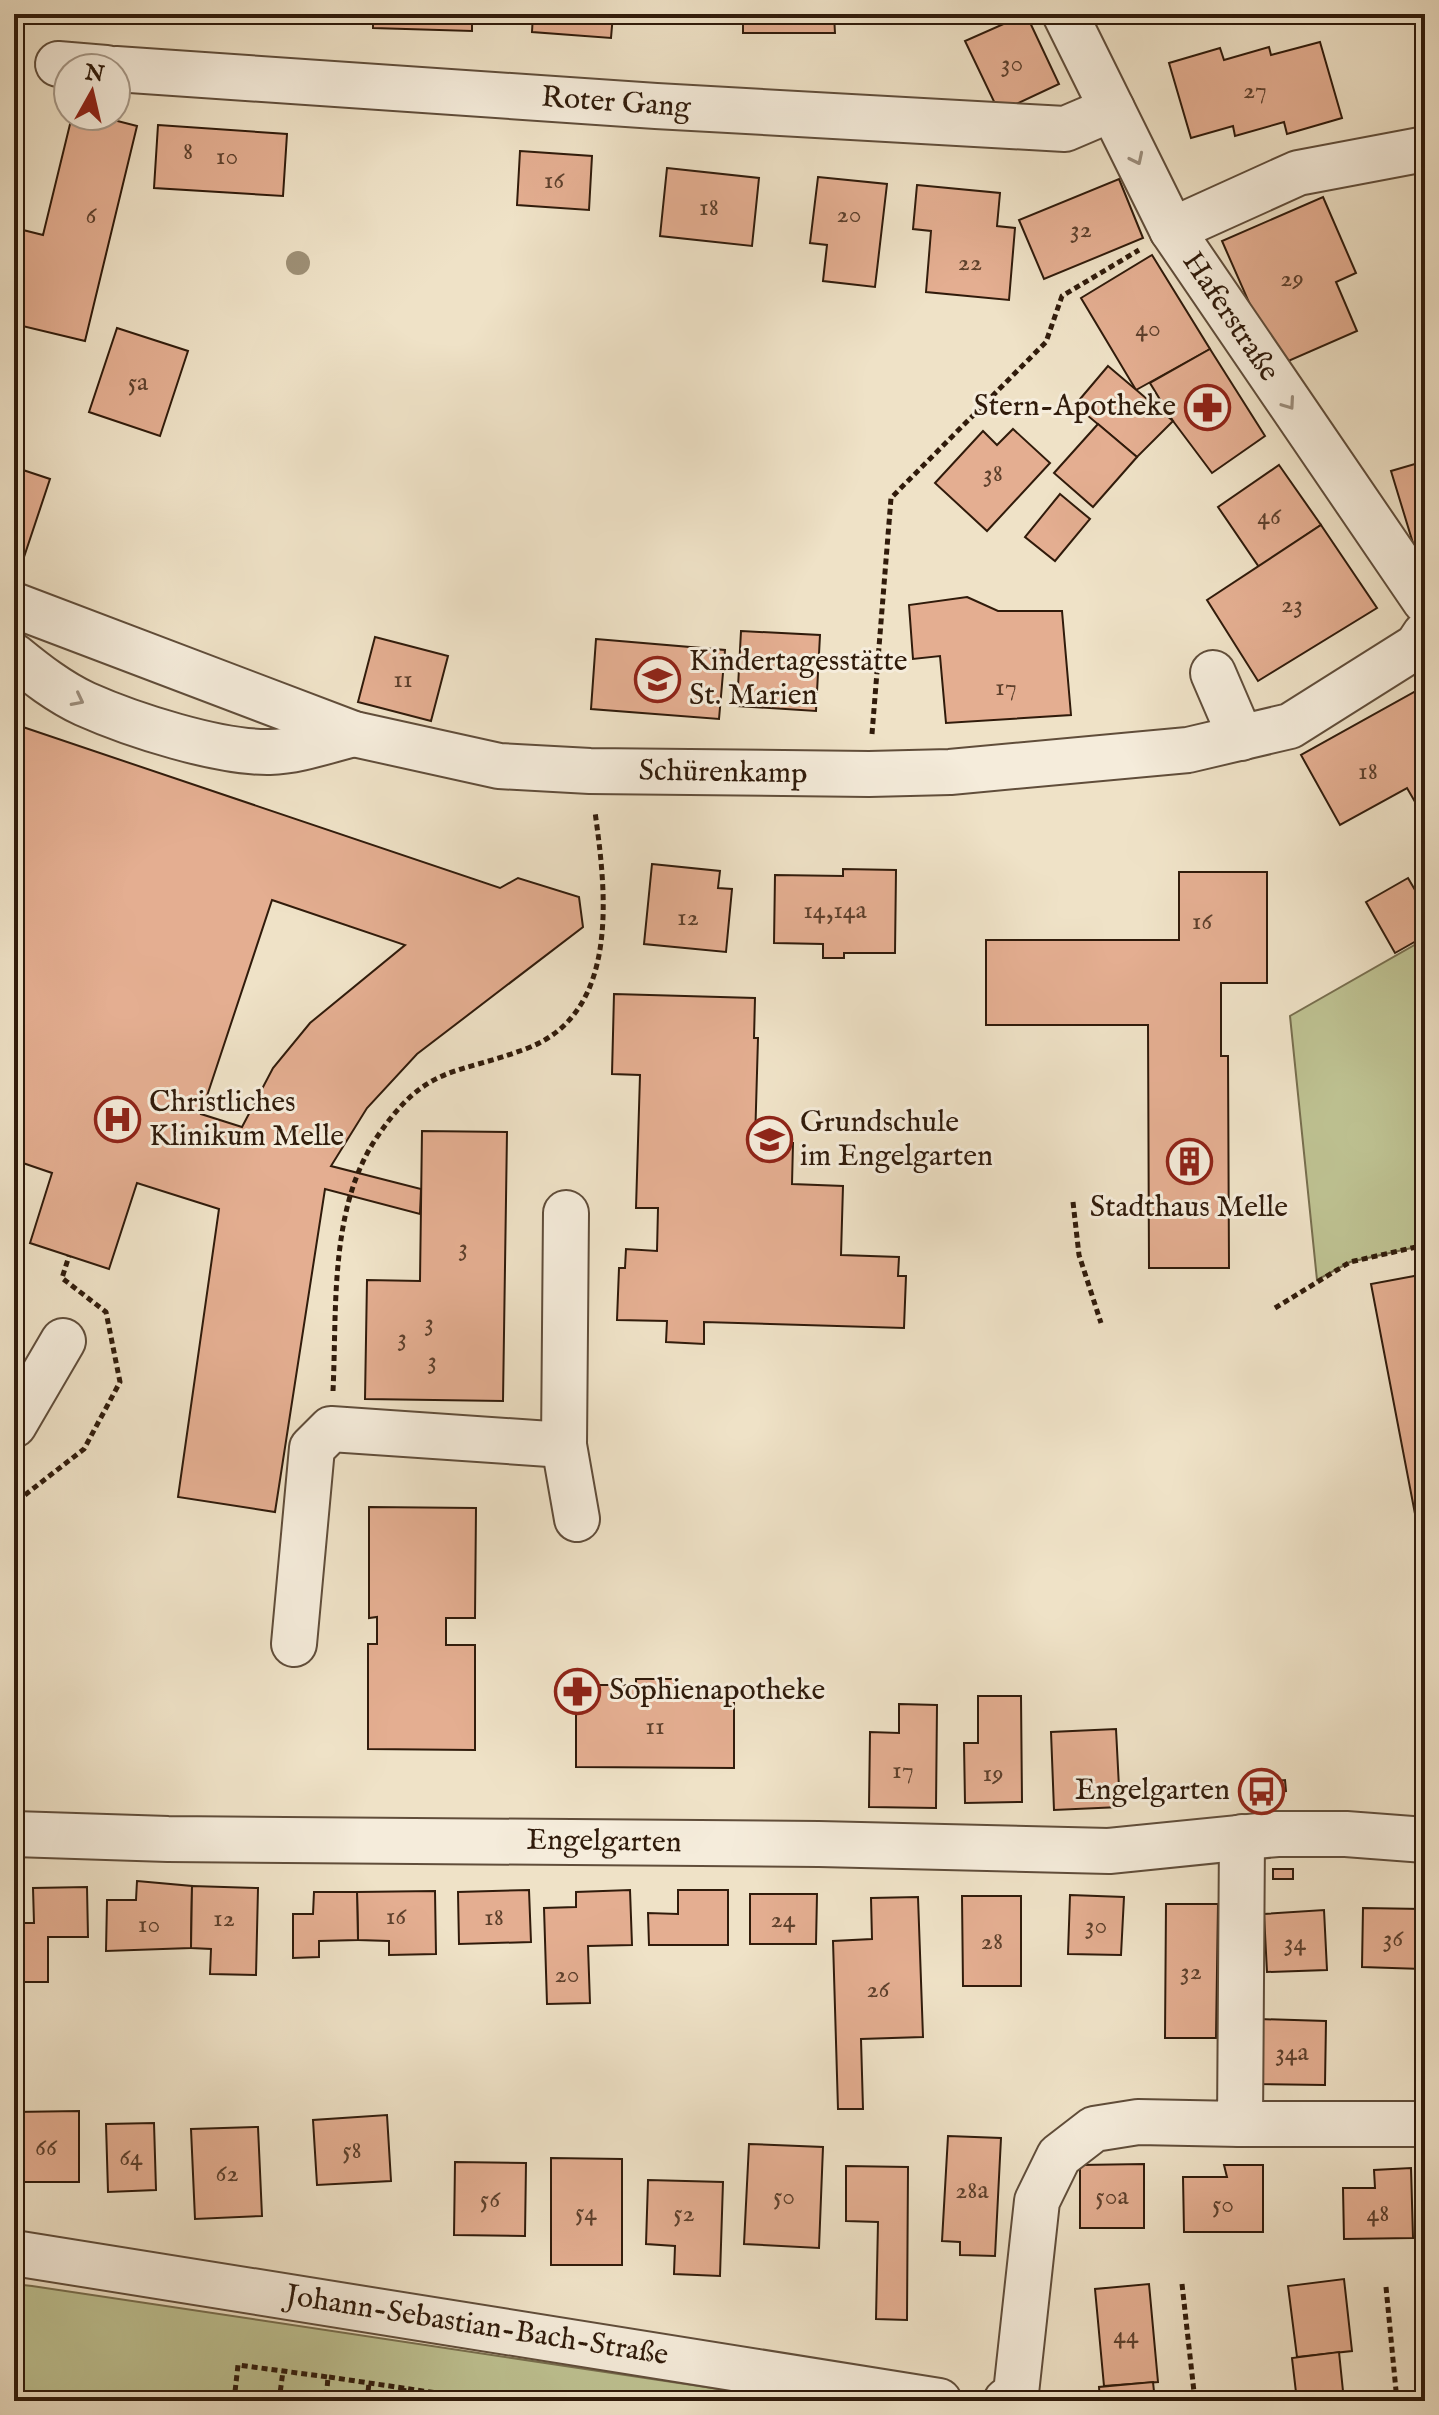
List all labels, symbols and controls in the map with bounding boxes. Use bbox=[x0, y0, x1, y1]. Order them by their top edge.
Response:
house number: 30 bbox=[1001, 47, 1023, 80]
north arrow bbox=[52, 52, 132, 132]
text: N bbox=[82, 59, 106, 89]
house number: 27 bbox=[1243, 74, 1267, 107]
street label: Roter Gang bbox=[540, 79, 693, 127]
house number: 8 bbox=[183, 135, 193, 168]
house number: 10 bbox=[216, 140, 238, 173]
one-way arrow bbox=[1127, 151, 1143, 166]
house number: 16 bbox=[544, 164, 565, 197]
house number: 18 bbox=[699, 191, 719, 224]
house number: 20 bbox=[837, 198, 861, 231]
house number: 6 bbox=[86, 199, 98, 232]
house number: 32 bbox=[1070, 213, 1092, 246]
street label: Haferstraße bbox=[1173, 245, 1287, 389]
house number: 22 bbox=[958, 246, 982, 279]
house number: 29 bbox=[1280, 262, 1304, 295]
house number: 40 bbox=[1135, 312, 1161, 345]
house number: 5a bbox=[128, 366, 149, 399]
pharmacy icon: Stern-Apotheke bbox=[1183, 383, 1231, 431]
place label: Stern-Apotheke bbox=[973, 388, 1176, 426]
one-way arrow bbox=[1279, 395, 1294, 409]
house number: 38 bbox=[983, 457, 1003, 490]
house number: 46 bbox=[1257, 500, 1282, 533]
house number: 23 bbox=[1281, 588, 1303, 621]
place label: Kindertagesstätte St. Marien bbox=[689, 643, 908, 715]
school or university icon: Kindertagesstätte St. Marien bbox=[634, 655, 682, 703]
house number: 11 bbox=[393, 663, 413, 696]
house number: 17 bbox=[995, 671, 1017, 704]
one-way arrow bbox=[70, 690, 84, 705]
street label: Schürenkamp bbox=[638, 753, 808, 793]
house number: 18 bbox=[1358, 755, 1378, 788]
house number: 14,14a bbox=[803, 894, 868, 927]
house number: 12 bbox=[677, 901, 699, 934]
house number: 16 bbox=[1192, 905, 1213, 938]
place label: Christliches Klinikum Melle bbox=[149, 1084, 344, 1156]
hospital icon: Christliches Klinikum Melle bbox=[94, 1096, 142, 1144]
place label: Grundschule im Engelgarten bbox=[800, 1104, 993, 1176]
school or university icon: Grundschule im Engelgarten bbox=[745, 1116, 793, 1164]
building icon: Stadthaus Melle bbox=[1165, 1138, 1213, 1186]
place label: Stadthaus Melle bbox=[1090, 1189, 1288, 1227]
house number: 3 bbox=[458, 1231, 468, 1264]
house number: 3 bbox=[424, 1306, 434, 1339]
house number: 3 bbox=[397, 1321, 407, 1354]
house number: 3 bbox=[427, 1344, 437, 1377]
pharmacy icon: Sophienapotheke bbox=[554, 1667, 602, 1715]
place label: Sophienapotheke bbox=[609, 1672, 825, 1710]
house number: 11 bbox=[645, 1710, 665, 1743]
house number: 17 bbox=[892, 1754, 914, 1787]
house number: 19 bbox=[982, 1757, 1004, 1790]
bus stop icon: Engelgarten bbox=[1237, 1767, 1285, 1815]
place label: Engelgarten bbox=[1075, 1772, 1230, 1810]
street label: Engelgarten bbox=[526, 1822, 682, 1862]
house number: 16 bbox=[386, 1900, 407, 1933]
house number: 18 bbox=[484, 1901, 504, 1934]
house number: 12 bbox=[213, 1902, 235, 1935]
house number: 24 bbox=[771, 1903, 796, 1936]
house number: 10 bbox=[138, 1908, 160, 1941]
house number: 30 bbox=[1085, 1909, 1107, 1942]
house number: 36 bbox=[1383, 1922, 1404, 1955]
house number: 28 bbox=[981, 1925, 1003, 1958]
house number: 34 bbox=[1284, 1926, 1306, 1959]
house number: 32 bbox=[1180, 1955, 1202, 1988]
house number: 20 bbox=[555, 1958, 579, 1991]
house number: 26 bbox=[866, 1973, 891, 2006]
house number: 34a bbox=[1275, 2036, 1310, 2069]
house number: 66 bbox=[35, 2131, 58, 2164]
house number: 58 bbox=[342, 2134, 362, 2167]
house number: 64 bbox=[119, 2141, 143, 2174]
house number: 62 bbox=[215, 2157, 239, 2190]
house number: 28a bbox=[955, 2174, 990, 2207]
house number: 50 bbox=[773, 2180, 795, 2213]
house number: 50a bbox=[1095, 2180, 1129, 2213]
house number: 56 bbox=[480, 2183, 501, 2216]
house number: 50 bbox=[1212, 2188, 1234, 2221]
house number: 54 bbox=[575, 2196, 597, 2229]
house number: 52 bbox=[673, 2197, 695, 2230]
house number: 48 bbox=[1367, 2197, 1389, 2230]
street label: Johann-Sebastian-Bach-Straße bbox=[280, 2277, 671, 2375]
house number: 44 bbox=[1113, 2319, 1139, 2352]

